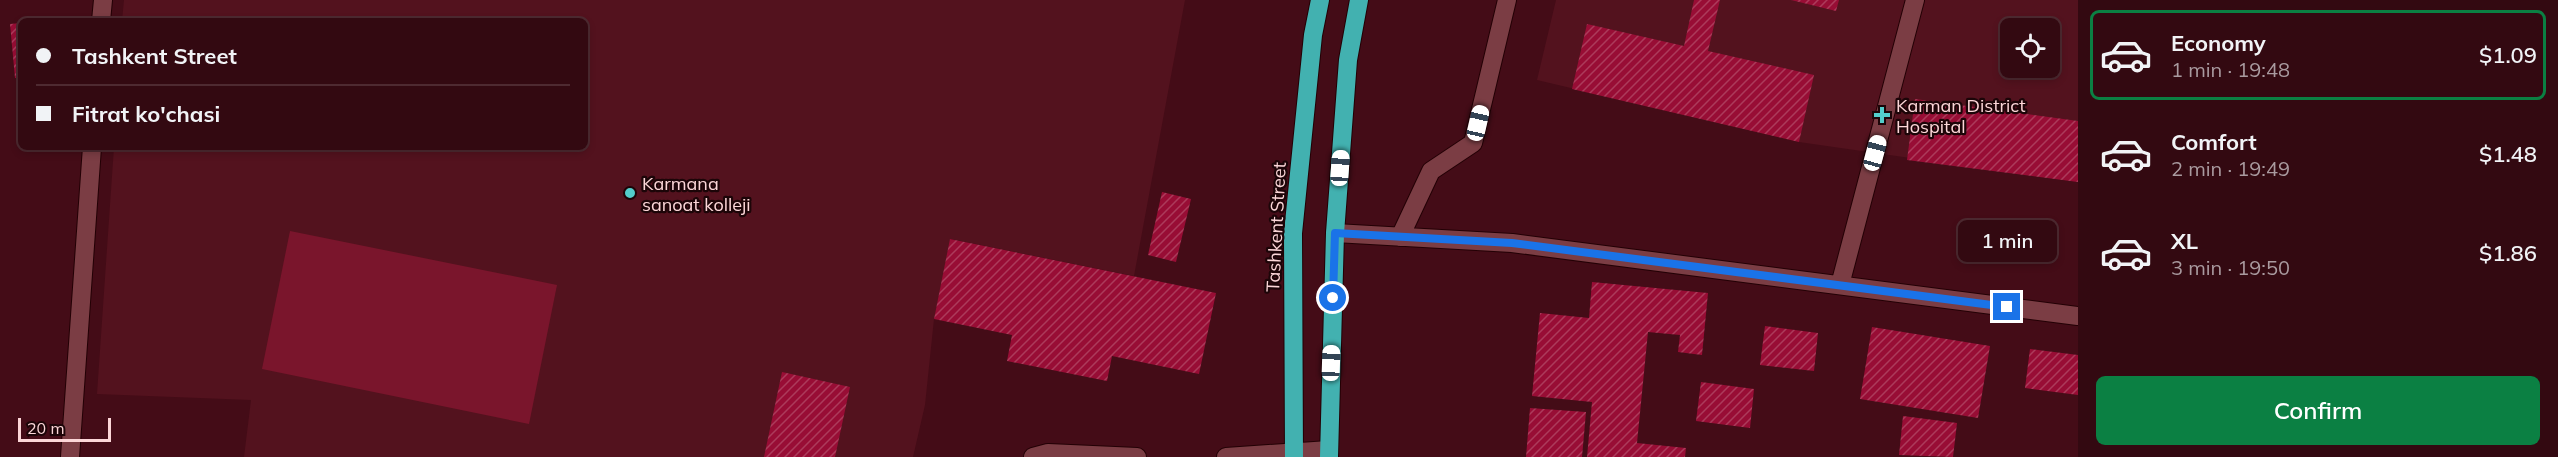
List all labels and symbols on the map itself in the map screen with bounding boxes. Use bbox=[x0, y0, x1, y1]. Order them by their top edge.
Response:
place label: Karman District Hospital bbox=[1896, 94, 2026, 138]
car bbox=[1465, 103, 1491, 143]
marker: Karman District Hospital bbox=[1873, 106, 1891, 124]
car bbox=[1862, 133, 1888, 173]
car bbox=[1330, 149, 1350, 187]
street label: Tashkent Street bbox=[1261, 162, 1291, 292]
place label: Karmana sanoat kolleji bbox=[642, 172, 751, 216]
marker: Karmana sanoat kolleji bbox=[623, 186, 637, 200]
callout: 1 min bbox=[1958, 220, 2056, 262]
route start bbox=[1319, 284, 1346, 311]
route end bbox=[1993, 293, 2020, 320]
car bbox=[1321, 345, 1341, 381]
scale bar bbox=[18, 415, 111, 442]

